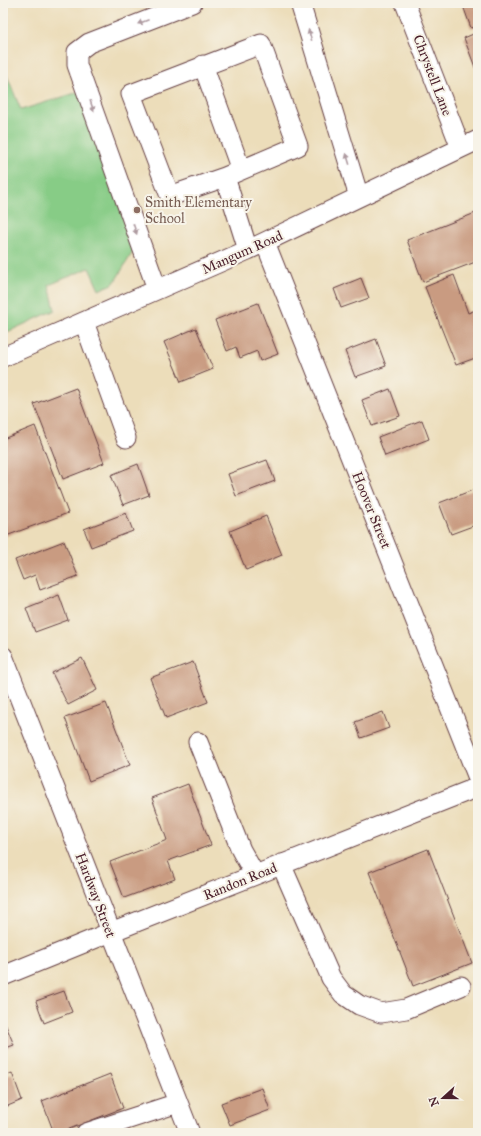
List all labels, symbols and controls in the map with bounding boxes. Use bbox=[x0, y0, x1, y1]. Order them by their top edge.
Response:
one-way arrow bbox=[136, 20, 148, 26]
one-way arrow bbox=[307, 28, 313, 40]
street label: Chrystell Lane bbox=[409, 32, 456, 118]
one-way arrow bbox=[89, 101, 95, 113]
one-way arrow bbox=[345, 153, 351, 165]
place label: Smith Elementary School bbox=[145, 194, 252, 227]
marker: Smith Elementary School bbox=[132, 205, 142, 215]
one-way arrow bbox=[132, 223, 138, 235]
street label: Mangum Road bbox=[199, 227, 285, 278]
street label: Hoover Street bbox=[348, 469, 395, 551]
street label: Hardway Street bbox=[72, 850, 120, 940]
street label: Randon Road bbox=[201, 859, 280, 904]
north arrow bbox=[423, 1078, 463, 1118]
text: N bbox=[426, 1094, 442, 1108]

